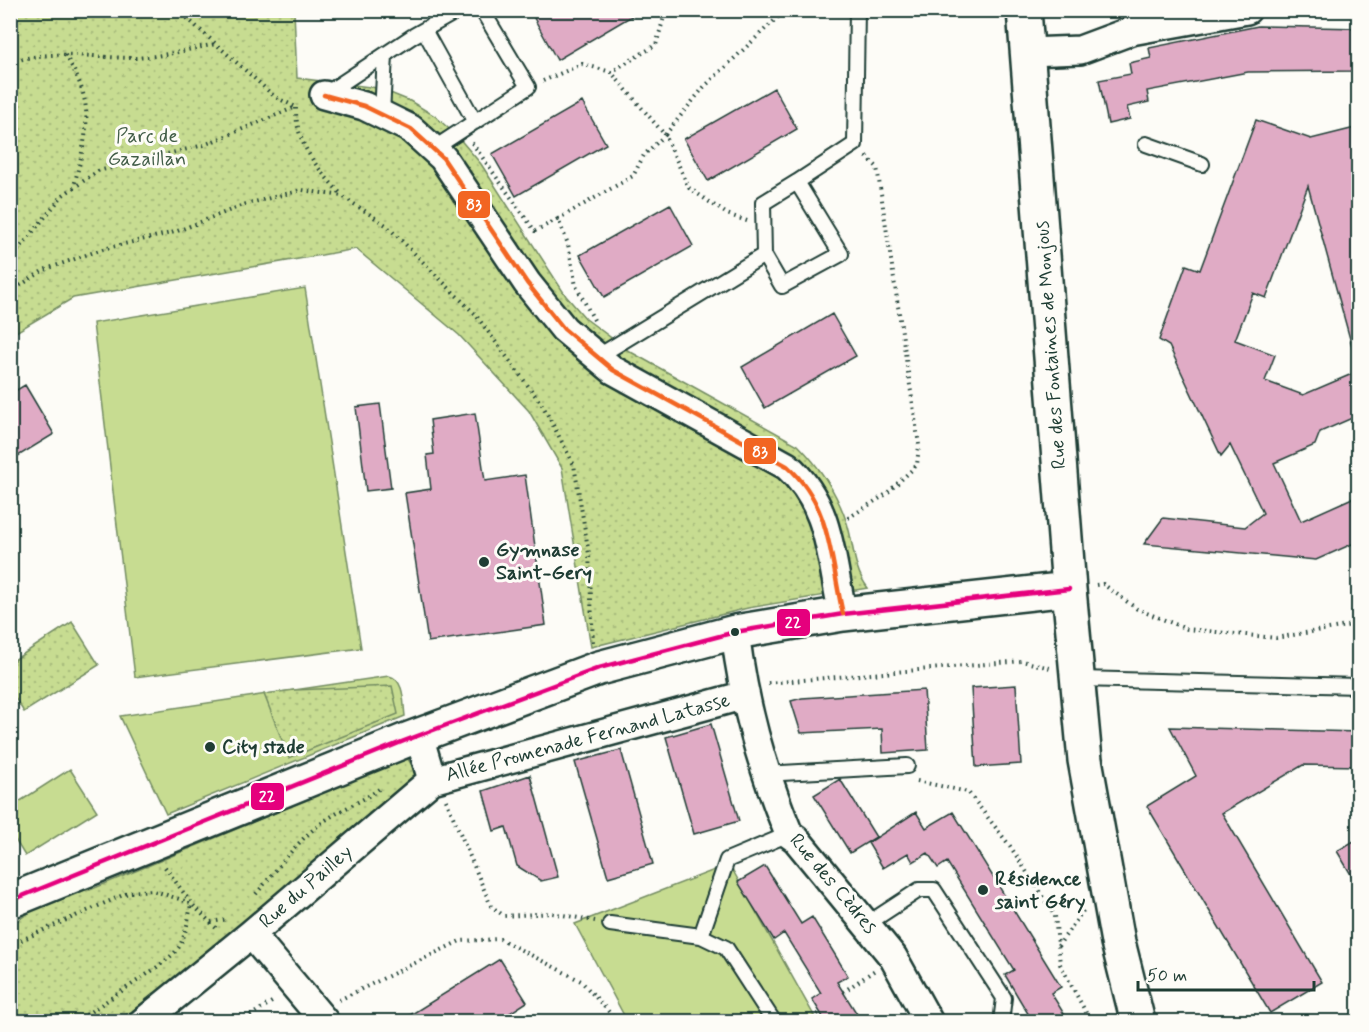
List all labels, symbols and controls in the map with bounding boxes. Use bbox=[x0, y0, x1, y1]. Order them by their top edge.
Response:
park label: Parc de Gazaillan bbox=[108, 123, 186, 173]
line badge: 83 bbox=[457, 190, 491, 219]
text: 83 bbox=[466, 195, 482, 216]
street label: Rue des Fontaines de Monjous bbox=[1029, 220, 1073, 470]
line badge: 83 bbox=[743, 437, 777, 465]
text: 83 bbox=[752, 442, 768, 463]
place label: Gymnase Saint-Gery bbox=[496, 537, 592, 587]
marker: Gymnase Saint-Gery bbox=[477, 555, 491, 569]
line badge: 22 bbox=[776, 608, 811, 637]
text: 22 bbox=[785, 613, 801, 634]
unlabelled marker bbox=[729, 626, 741, 638]
street label: Allée Promenade Fernand Latasse bbox=[443, 687, 733, 789]
place label: City stade bbox=[222, 734, 305, 761]
marker: City stade bbox=[203, 740, 217, 754]
line badge: 22 bbox=[250, 782, 285, 811]
text: 22 bbox=[259, 787, 275, 808]
street label: Rue des Cèdres bbox=[783, 828, 883, 940]
street label: Rue du Pailley bbox=[254, 839, 358, 935]
place label: Résidence saint Géry bbox=[994, 866, 1085, 916]
marker: Résidence saint Géry bbox=[976, 883, 990, 897]
scale bar bbox=[1138, 954, 1314, 992]
text: 50 m bbox=[1147, 964, 1187, 988]

